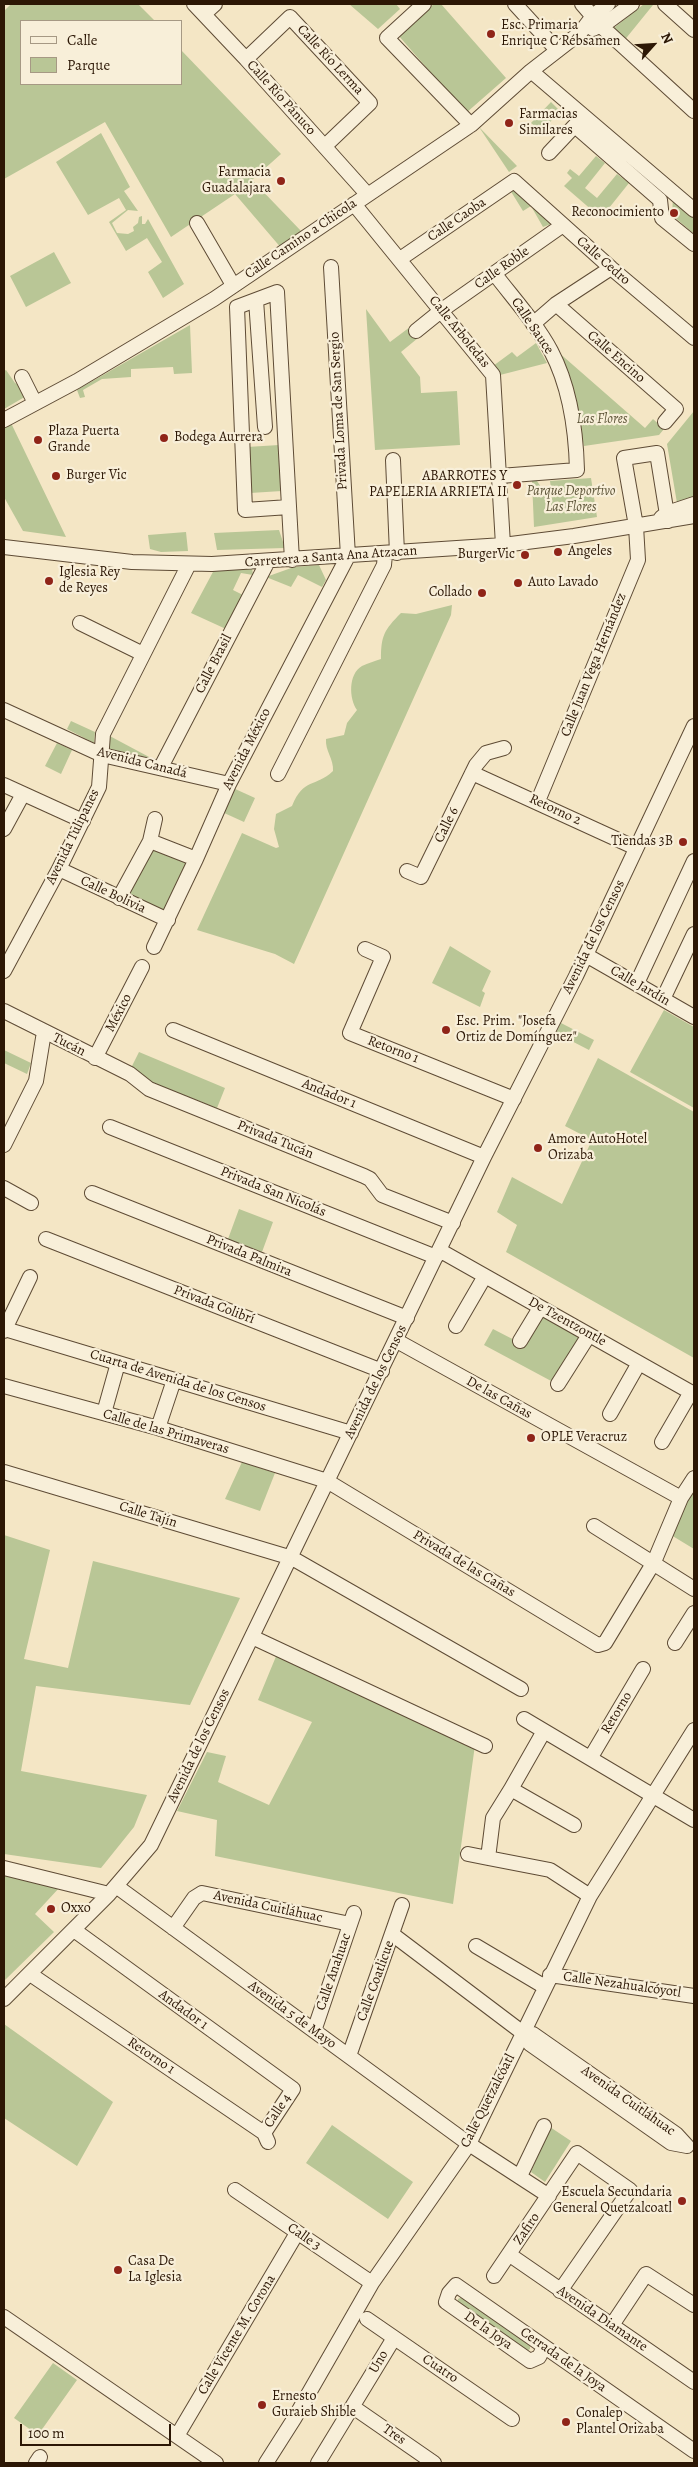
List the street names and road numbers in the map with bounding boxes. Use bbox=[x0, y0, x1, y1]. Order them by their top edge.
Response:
street label: Calle Río Lerma bbox=[293, 21, 367, 99]
street label: Calle Río Pánuco bbox=[243, 57, 319, 139]
street label: Calle Caoba bbox=[425, 194, 489, 246]
street label: Calle Camino a Chicola bbox=[242, 195, 360, 283]
street label: Calle Cedro bbox=[573, 233, 633, 289]
street label: Calle Roble bbox=[471, 243, 533, 293]
street label: Calle Arboledas bbox=[425, 293, 493, 371]
street label: Calle Sauce bbox=[507, 295, 557, 357]
street label: Calle Encino bbox=[584, 327, 648, 387]
street label: Privada Loma de San Sergio bbox=[326, 331, 352, 491]
street label: Carretera a Santa Ana Atzacan bbox=[244, 543, 418, 571]
street label: Calle Juan Vega Hernández bbox=[557, 591, 631, 739]
street label: Calle Brasil bbox=[192, 632, 236, 696]
street label: Avenida México bbox=[219, 705, 275, 793]
street label: Avenida Canadá bbox=[95, 744, 189, 782]
street label: Avenida Tulipanes bbox=[43, 786, 103, 888]
street label: Retorno 2 bbox=[526, 791, 584, 829]
street label: Calle 6 bbox=[431, 804, 463, 846]
street label: Calle Bolivia bbox=[78, 873, 148, 917]
street label: Avenida de los Censos bbox=[559, 877, 629, 997]
street label: Calle Jardín bbox=[607, 962, 673, 1010]
street label: México bbox=[102, 991, 136, 1035]
street label: Tucán bbox=[50, 1030, 88, 1060]
street label: Retorno 1 bbox=[365, 1033, 421, 1067]
street label: Andador 1 bbox=[299, 1076, 359, 1112]
street label: Privada Tucán bbox=[234, 1117, 316, 1163]
street label: Privada San Nicolás bbox=[218, 1163, 328, 1221]
street label: Privada Palmira bbox=[204, 1231, 294, 1281]
street label: Privada Colibrí bbox=[171, 1282, 257, 1328]
street label: De Tzentzontle bbox=[525, 1294, 609, 1350]
street label: Avenida de los Censos bbox=[341, 1322, 411, 1442]
street label: Cuarta de Avenida de los Censos bbox=[88, 1346, 268, 1416]
street label: De las Cañas bbox=[463, 1373, 535, 1423]
street label: Calle de las Primaveras bbox=[101, 1406, 231, 1458]
street label: Calle Tajín bbox=[117, 1498, 179, 1532]
street label: Privada de las Cañas bbox=[410, 1527, 518, 1601]
street label: Avenida de los Censos bbox=[164, 1686, 234, 1806]
street label: Retorno bbox=[598, 1689, 636, 1737]
street label: Avenida Cuitláhuac bbox=[212, 1887, 324, 1927]
street label: Calle Anahuac bbox=[313, 1931, 355, 2013]
street label: Calle Coatlicue bbox=[354, 1938, 398, 2024]
street label: Calle Nezahualcóyotl bbox=[562, 1968, 682, 2002]
street label: Avenida 5 de Mayo bbox=[245, 1977, 339, 2053]
street label: Andador 1 bbox=[155, 1986, 211, 2034]
street label: Retorno 1 bbox=[124, 2034, 178, 2078]
street label: Calle Quetzalcóatl bbox=[457, 2051, 519, 2151]
street label: Avenida Cuitláhuac bbox=[578, 2062, 678, 2140]
street label: Calle 4 bbox=[261, 2091, 295, 2131]
street label: Zafiro bbox=[510, 2210, 544, 2248]
street label: Calle 3 bbox=[284, 2220, 324, 2254]
street label: Calle Vicente M. Corona bbox=[194, 2272, 280, 2398]
street label: Avenida Diamante bbox=[554, 2282, 650, 2356]
street label: De la Joya bbox=[461, 2308, 515, 2354]
street label: Cerrada de la Joya bbox=[517, 2324, 609, 2396]
street label: Uno bbox=[366, 2347, 392, 2377]
street label: Cuatro bbox=[419, 2351, 461, 2387]
street label: Tres bbox=[379, 2421, 409, 2449]

